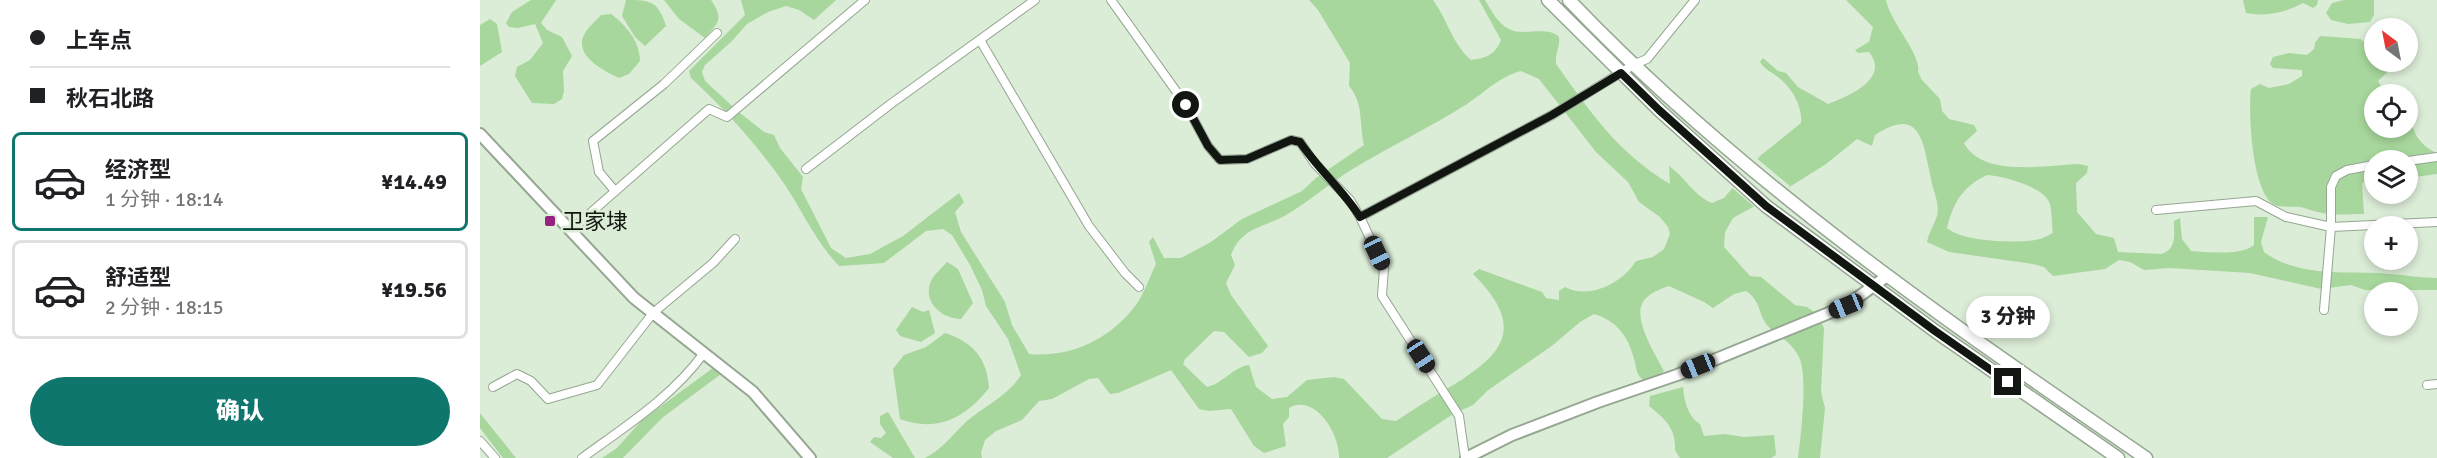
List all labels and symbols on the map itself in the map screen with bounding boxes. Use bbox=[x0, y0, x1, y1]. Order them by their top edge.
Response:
north arrow bbox=[2364, 18, 2418, 72]
route start bbox=[1172, 91, 1199, 118]
place label: 卫家埭 bbox=[562, 208, 628, 235]
marker: 卫家埭 bbox=[543, 214, 557, 228]
car bbox=[1361, 233, 1393, 273]
car bbox=[1826, 291, 1866, 321]
callout: 3 分钟 bbox=[1966, 295, 2050, 337]
car bbox=[1404, 336, 1438, 376]
car bbox=[1678, 351, 1718, 381]
route end bbox=[1994, 368, 2021, 395]

